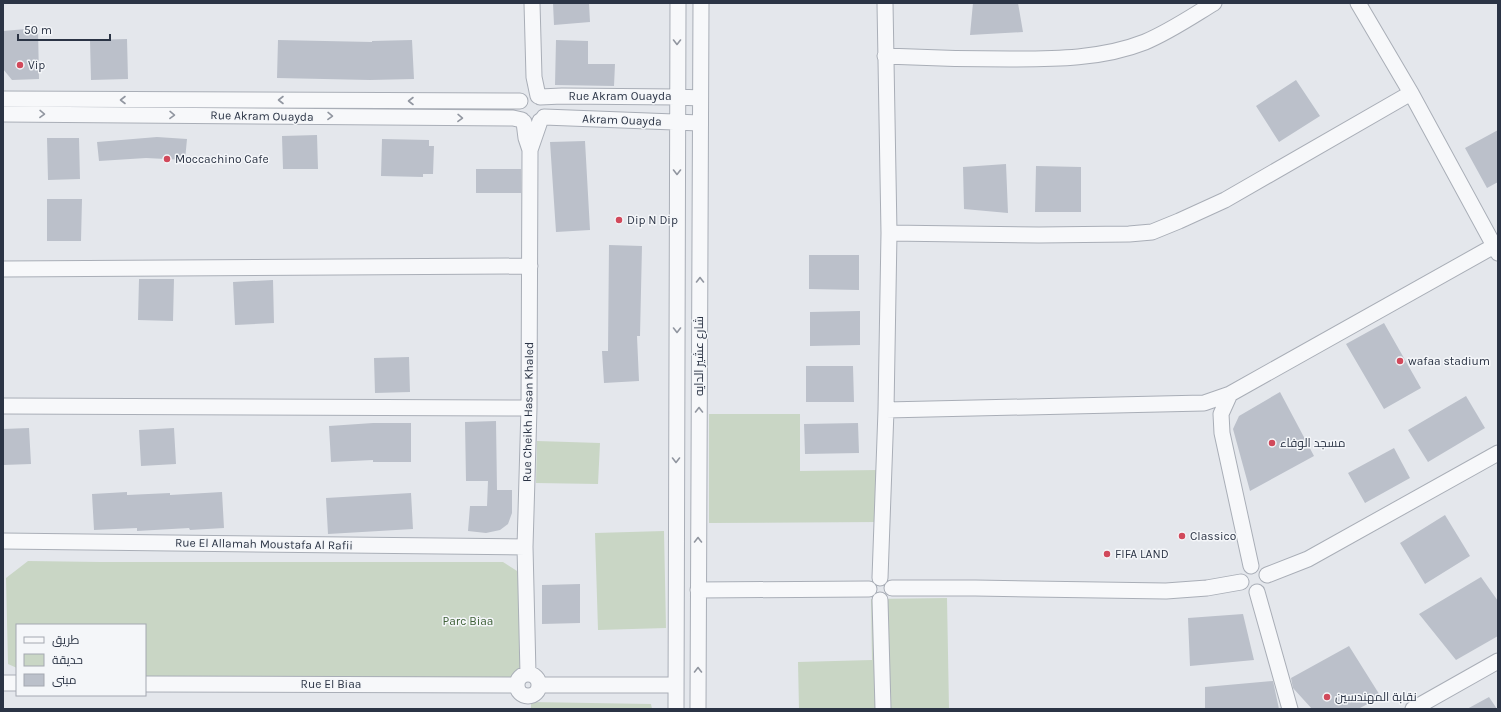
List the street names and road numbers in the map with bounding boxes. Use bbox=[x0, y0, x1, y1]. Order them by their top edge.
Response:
street label: Rue Akram Ouayda bbox=[568, 89, 672, 103]
street label: Rue Akram Ouayda bbox=[210, 108, 314, 124]
street label: Akram Ouayda bbox=[582, 112, 662, 128]
street label: شارع عشير الدايه bbox=[692, 316, 707, 396]
street label: Rue Cheikh Hasan Khaled bbox=[520, 342, 536, 482]
street label: Rue El Allamah Moustafa Al Rafii bbox=[175, 535, 353, 553]
street label: Rue El Biaa bbox=[301, 677, 361, 691]

